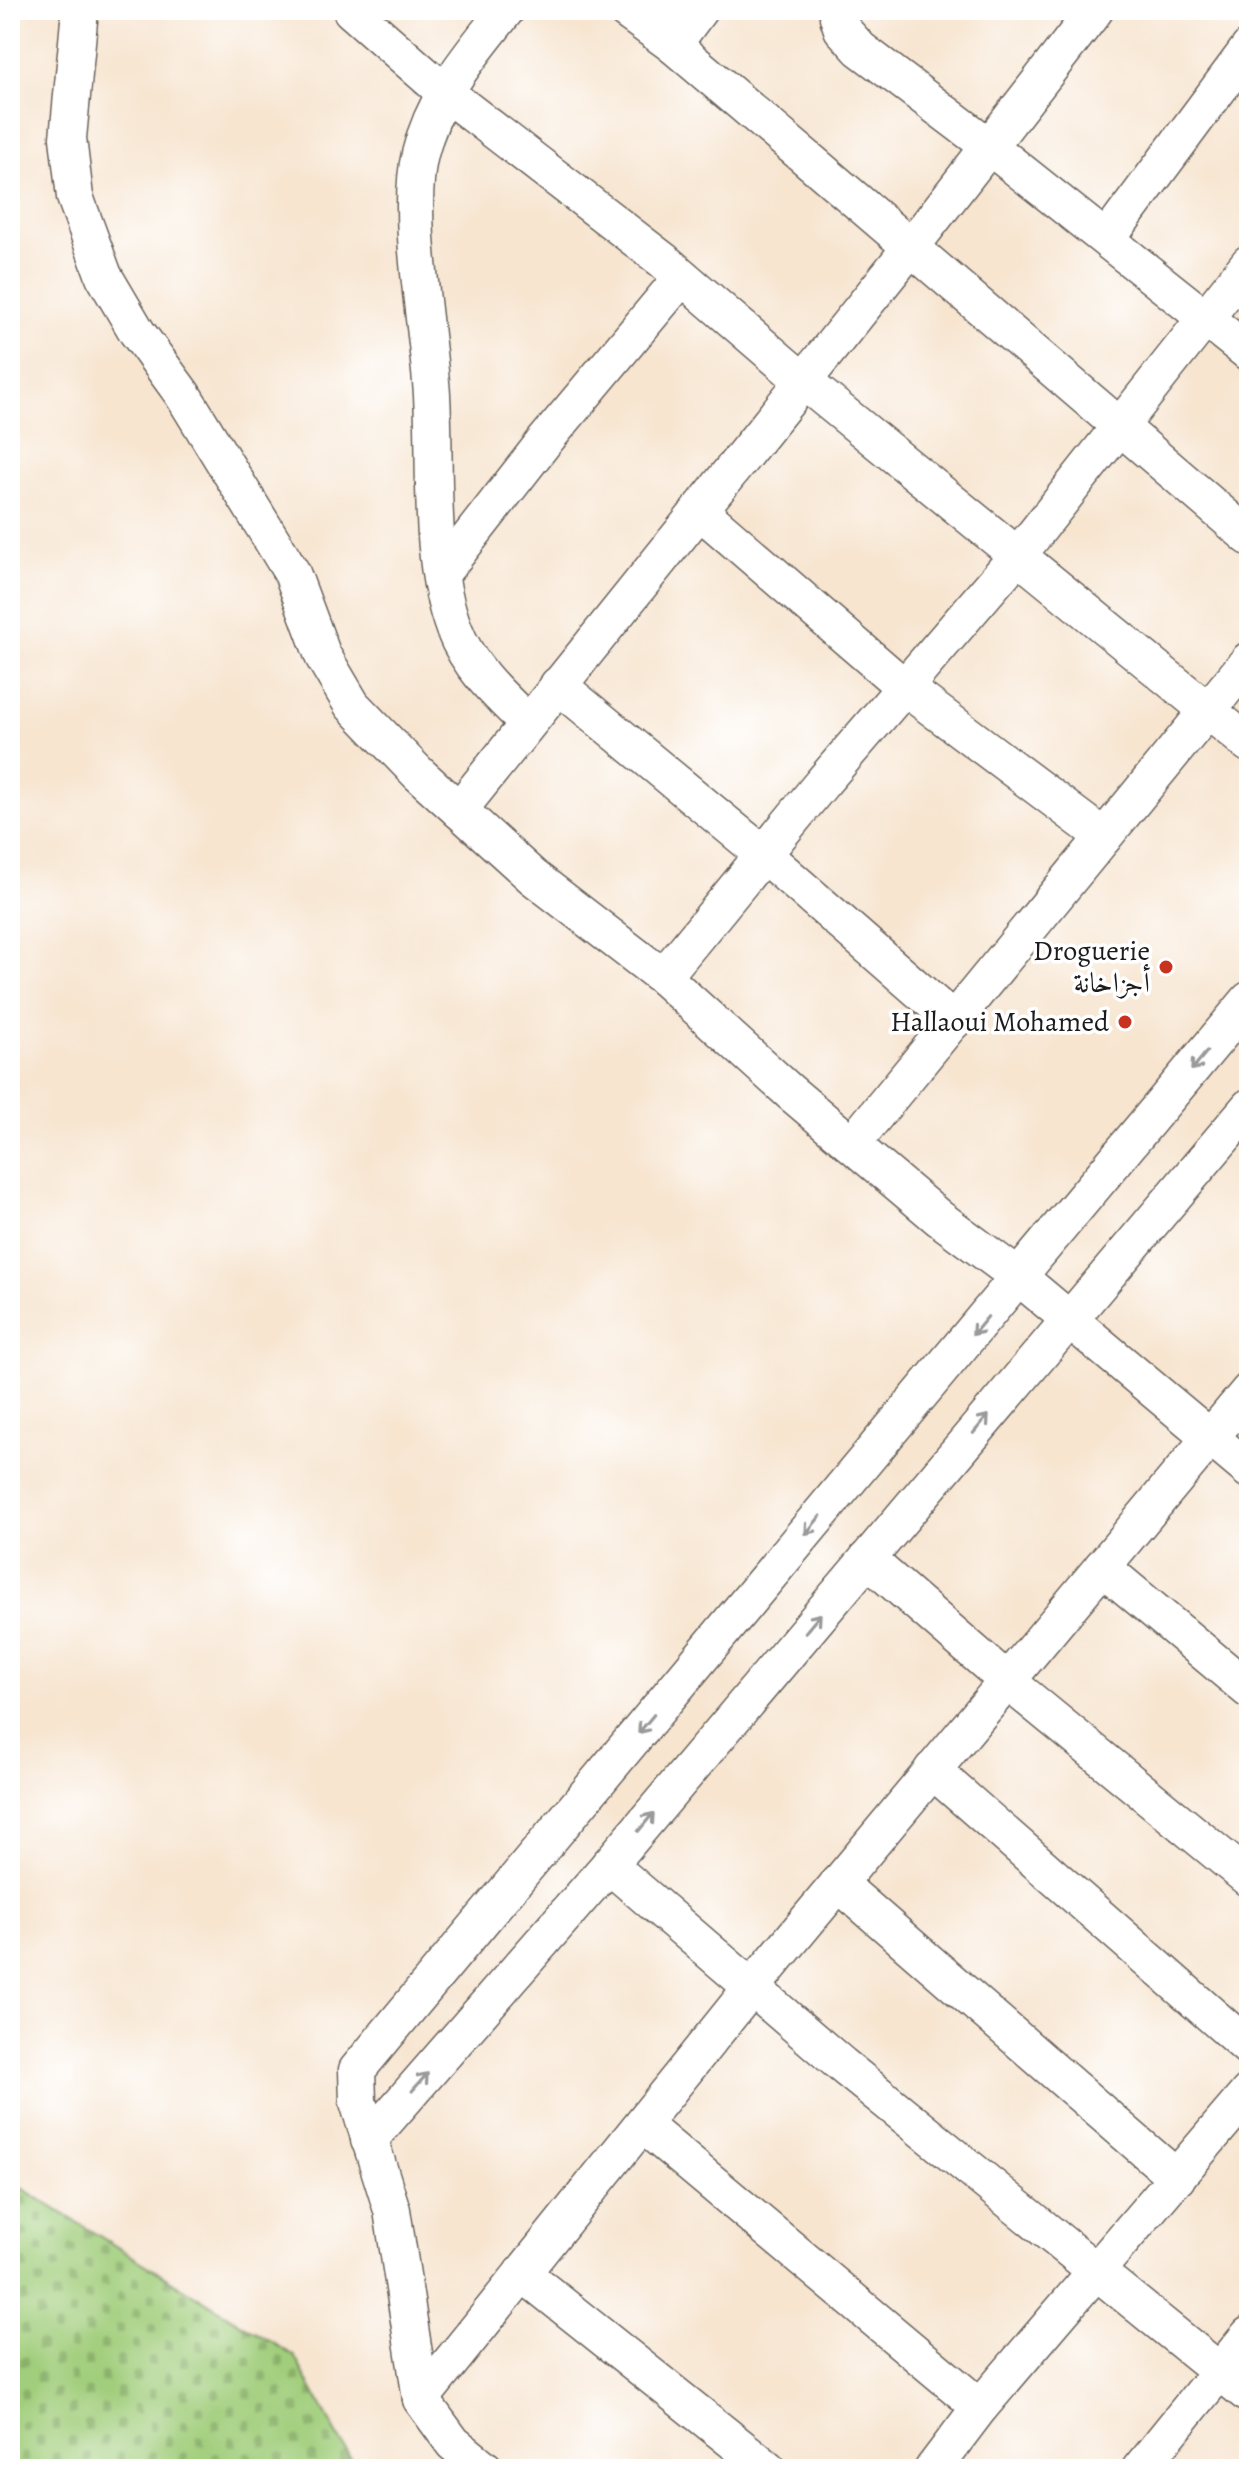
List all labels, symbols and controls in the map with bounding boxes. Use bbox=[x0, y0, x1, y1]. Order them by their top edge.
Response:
place label: Droguerie أجزاخانة bbox=[1033, 932, 1150, 1002]
marker: Droguerie أجزاخانة bbox=[1157, 958, 1175, 976]
place label: Hallaoui Mohamed bbox=[890, 1003, 1110, 1041]
marker: Hallaoui Mohamed bbox=[1116, 1013, 1134, 1031]
one-way arrow bbox=[1190, 1050, 1208, 1070]
one-way arrow bbox=[971, 1315, 989, 1335]
one-way arrow bbox=[972, 1415, 990, 1435]
one-way arrow bbox=[804, 1514, 822, 1535]
one-way arrow bbox=[804, 1613, 822, 1634]
one-way arrow bbox=[637, 1713, 655, 1734]
one-way arrow bbox=[636, 1812, 654, 1832]
one-way arrow bbox=[411, 2072, 429, 2092]

